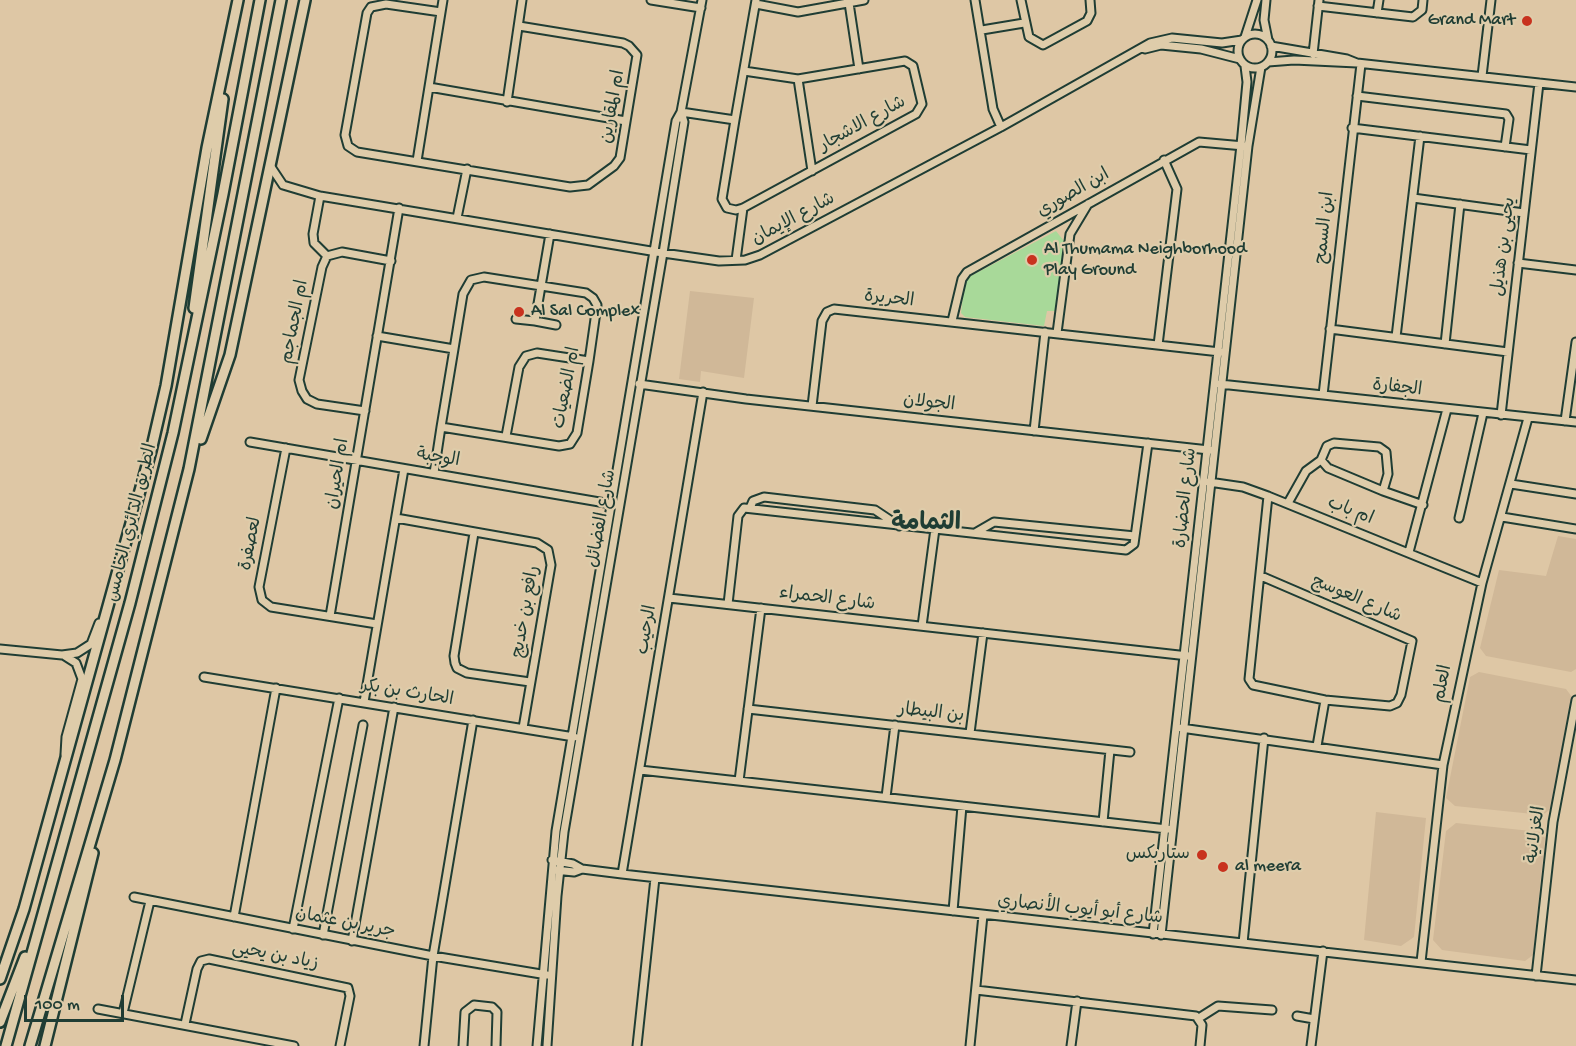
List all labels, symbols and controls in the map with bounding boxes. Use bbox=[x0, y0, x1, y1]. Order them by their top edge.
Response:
place label: Grand Mart bbox=[1428, 10, 1515, 32]
marker: Grand Mart bbox=[1520, 14, 1534, 28]
street label: ام المقارين bbox=[597, 69, 631, 145]
street label: شارع الاشجار bbox=[816, 92, 910, 158]
street label: ابن الصوري bbox=[1034, 165, 1114, 223]
street label: شارع الإيمان bbox=[749, 189, 839, 251]
street label: ابن السمح bbox=[1311, 191, 1341, 265]
street label: يحيى بن هذيل bbox=[1488, 196, 1522, 298]
place label: Al Thumama Neighborhood Play Ground bbox=[1044, 239, 1247, 282]
marker: Al Thumama Neighborhood Play Ground bbox=[1025, 253, 1039, 267]
street label: ام الجماجم bbox=[277, 278, 315, 366]
street label: الحريرة bbox=[863, 287, 915, 313]
place label: Al Sal Complex bbox=[531, 301, 640, 323]
marker: Al Sal Complex bbox=[512, 305, 526, 319]
street label: ام الضعيات bbox=[550, 345, 586, 431]
street label: الجفارة bbox=[1371, 376, 1423, 402]
street label: الجولان bbox=[902, 391, 956, 417]
street label: ام الحيران bbox=[323, 437, 355, 511]
street label: الطريق الدائري الخامس bbox=[103, 442, 163, 604]
street label: الوجبة bbox=[415, 445, 461, 473]
street label: شارع الحضارة bbox=[1171, 447, 1203, 549]
street label: شارع الفضائل bbox=[584, 468, 622, 570]
street label: ام باب bbox=[1324, 493, 1376, 531]
district label: الثمامة bbox=[891, 511, 961, 539]
street label: لعصفرة bbox=[236, 515, 268, 573]
street label: رافع بن خديج bbox=[508, 564, 546, 660]
street label: شارع العوسج bbox=[1308, 571, 1404, 629]
street label: شارع الحمراء bbox=[778, 583, 876, 617]
street label: الرحيب bbox=[633, 604, 663, 656]
street label: العلم bbox=[1430, 663, 1458, 705]
street label: الحارث بن بكر bbox=[359, 676, 455, 712]
street label: بن البيطار bbox=[897, 700, 965, 728]
street label: الغزلانية bbox=[1522, 805, 1552, 865]
place label: ستاربكس bbox=[1126, 844, 1190, 866]
marker: ستاربكس bbox=[1195, 848, 1209, 862]
place label: al meera bbox=[1235, 856, 1301, 878]
marker: al meera bbox=[1216, 860, 1230, 874]
street label: شارع أبو أيوب الأنصاري bbox=[996, 892, 1164, 930]
street label: جرير بن عثمان bbox=[293, 904, 397, 944]
street label: زياد بن يحيى bbox=[230, 938, 320, 976]
scale bar bbox=[27, 983, 128, 1021]
text: 100 m bbox=[35, 995, 80, 1016]

